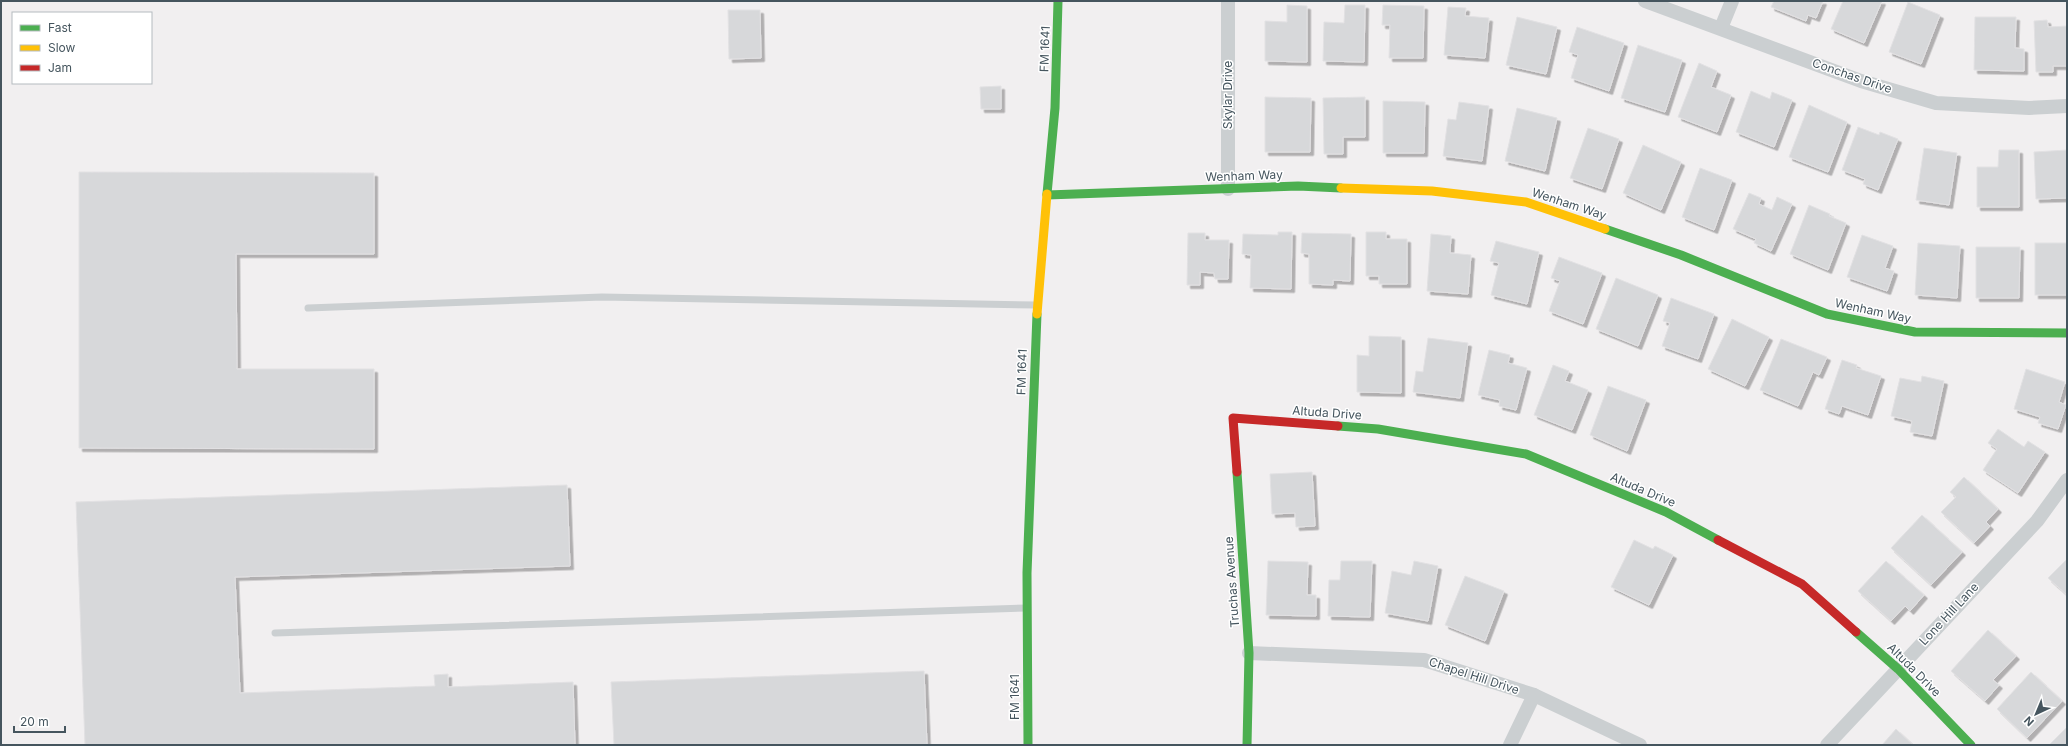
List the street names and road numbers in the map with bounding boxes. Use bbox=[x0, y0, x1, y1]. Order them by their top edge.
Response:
street label: FM 1641 bbox=[1036, 26, 1053, 72]
street label: Conchas Drive bbox=[1810, 55, 1894, 96]
street label: Skylar Drive bbox=[1220, 61, 1235, 129]
street label: Wenham Way bbox=[1205, 167, 1283, 184]
street label: Wenham Way bbox=[1530, 184, 1609, 223]
street label: Wenham Way bbox=[1834, 295, 1913, 326]
street label: FM 1641 bbox=[1013, 349, 1030, 395]
street label: Altuda Drive bbox=[1292, 403, 1362, 422]
street label: Altuda Drive bbox=[1608, 469, 1678, 510]
street label: Truchas Avenue bbox=[1221, 536, 1242, 628]
street label: Lone Hill Lane bbox=[1916, 579, 1981, 648]
street label: Altuda Drive bbox=[1884, 640, 1944, 700]
street label: Chapel Hill Drive bbox=[1427, 654, 1521, 697]
street label: FM 1641 bbox=[1007, 674, 1022, 720]

